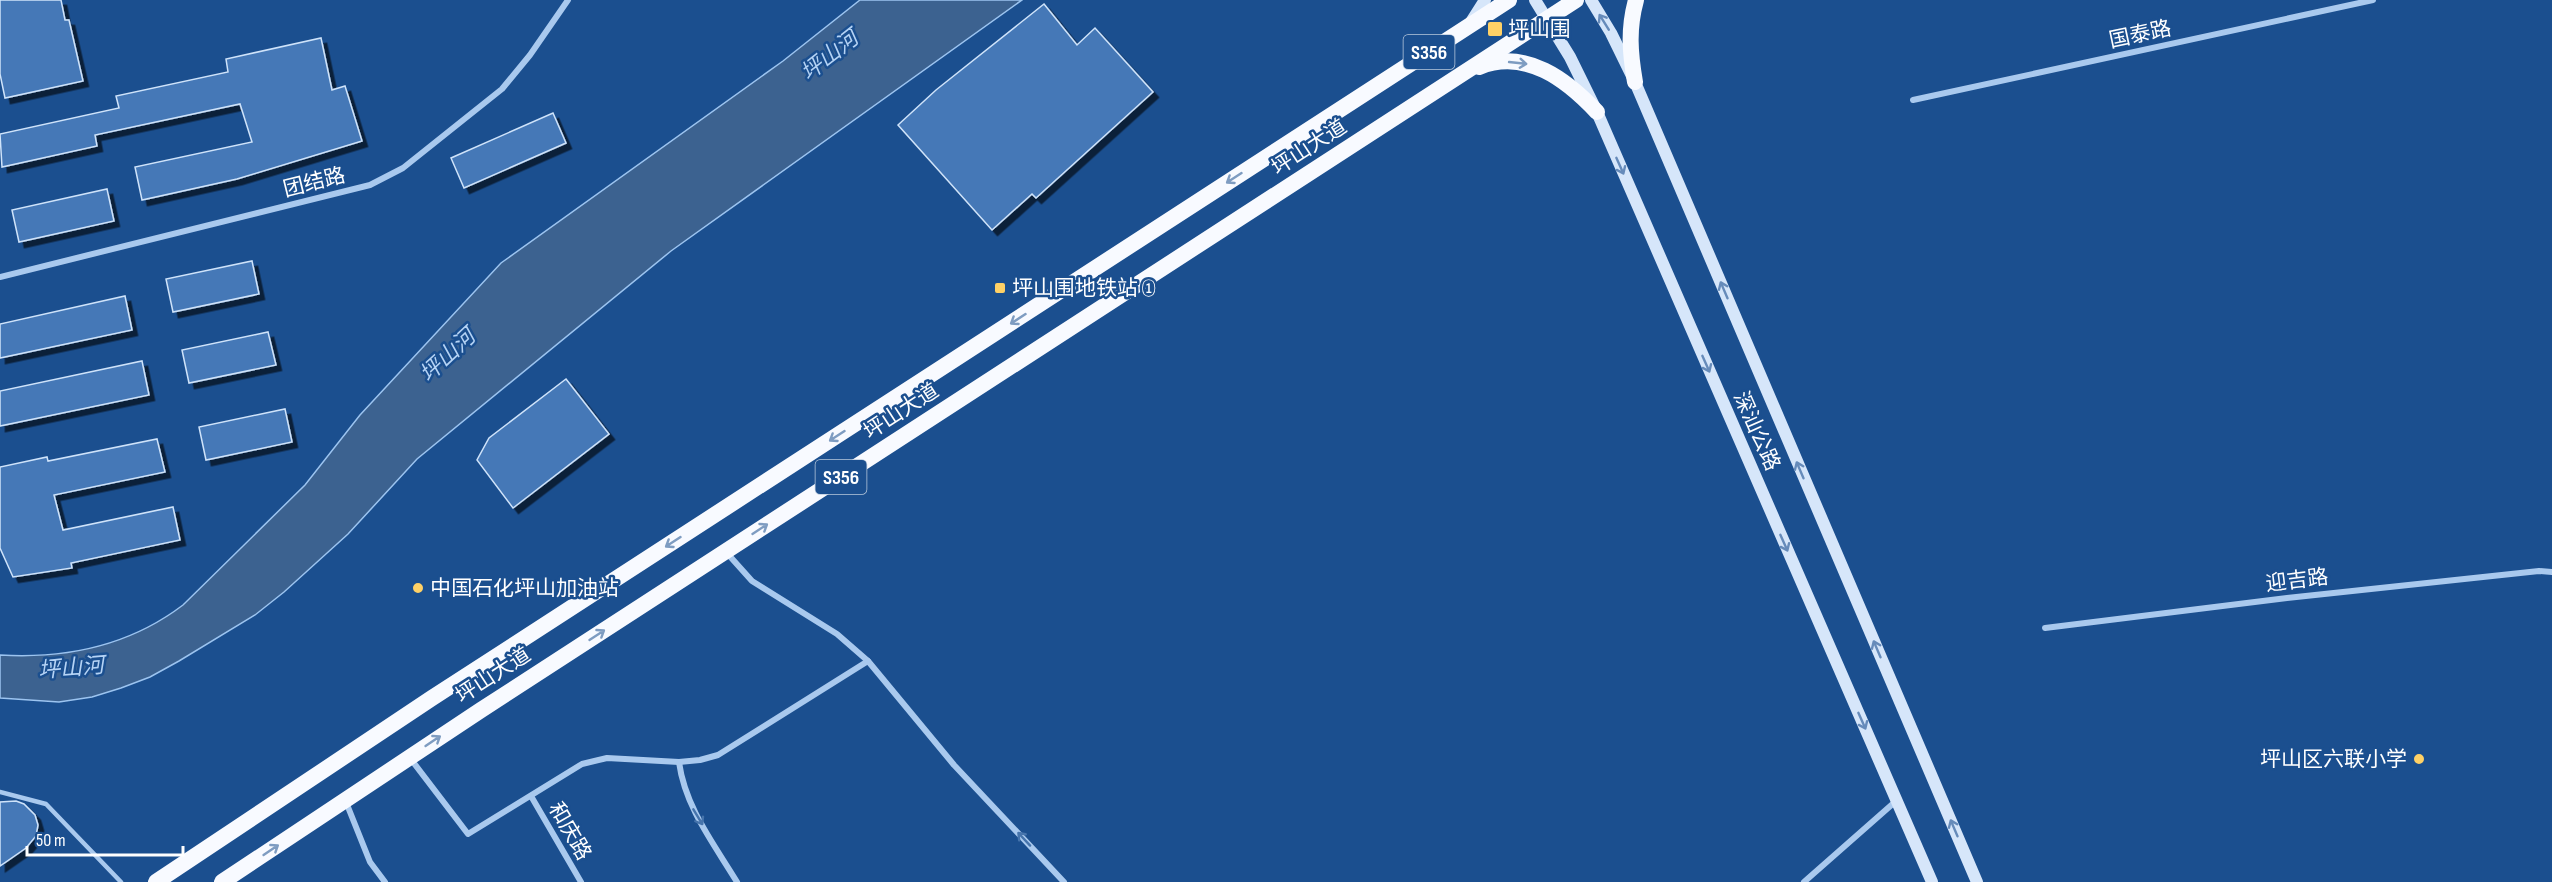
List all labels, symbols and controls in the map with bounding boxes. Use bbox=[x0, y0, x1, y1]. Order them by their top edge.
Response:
one-way arrow bbox=[1598, 14, 1610, 31]
street label: 国泰路 bbox=[2107, 16, 2174, 53]
place label: 坪山围 bbox=[1508, 17, 1571, 42]
marker: 坪山围 bbox=[1486, 20, 1504, 38]
water label: 坪山河 bbox=[796, 23, 867, 87]
road number: S356 bbox=[1404, 35, 1454, 69]
one-way arrow bbox=[1508, 58, 1528, 69]
street label: 坪山大道 bbox=[1267, 114, 1351, 181]
one-way arrow bbox=[1615, 156, 1626, 174]
street label: 团结路 bbox=[281, 163, 348, 202]
one-way arrow bbox=[1226, 172, 1243, 184]
place label: 坪山围地铁站 ① bbox=[1012, 276, 1156, 301]
marker: 坪山围地铁站 ① bbox=[993, 281, 1007, 295]
one-way arrow bbox=[1718, 282, 1729, 300]
one-way arrow bbox=[1010, 313, 1027, 325]
water label: 坪山河 bbox=[415, 321, 484, 388]
one-way arrow bbox=[1701, 354, 1712, 372]
street label: 坪山大道 bbox=[859, 378, 943, 445]
street label: 深汕公路 bbox=[1728, 388, 1785, 475]
one-way arrow bbox=[829, 430, 845, 442]
road number: S356 bbox=[816, 460, 866, 494]
one-way arrow bbox=[1794, 461, 1805, 479]
one-way arrow bbox=[752, 523, 768, 535]
one-way arrow bbox=[1779, 533, 1790, 551]
one-way arrow bbox=[665, 536, 682, 548]
street label: 迎吉路 bbox=[2264, 564, 2330, 597]
place label: 中国石化坪山加油站 bbox=[430, 576, 619, 601]
marker: 中国石化坪山加油站 bbox=[411, 581, 425, 595]
one-way arrow bbox=[588, 629, 605, 641]
one-way arrow bbox=[1871, 640, 1882, 659]
street label: 坪山大道 bbox=[451, 642, 535, 709]
water label: 坪山河 bbox=[37, 652, 109, 685]
one-way arrow bbox=[1857, 712, 1868, 730]
one-way arrow bbox=[425, 735, 442, 748]
place label: 坪山区六联小学 bbox=[2260, 747, 2407, 772]
marker: 坪山区六联小学 bbox=[2412, 752, 2426, 766]
street label: 和庆路 bbox=[543, 798, 596, 865]
one-way arrow bbox=[692, 808, 704, 825]
scale bar bbox=[27, 819, 183, 857]
one-way arrow bbox=[1948, 820, 1959, 838]
text: 50 m bbox=[36, 830, 66, 851]
one-way arrow bbox=[1017, 832, 1031, 847]
one-way arrow bbox=[262, 843, 279, 855]

